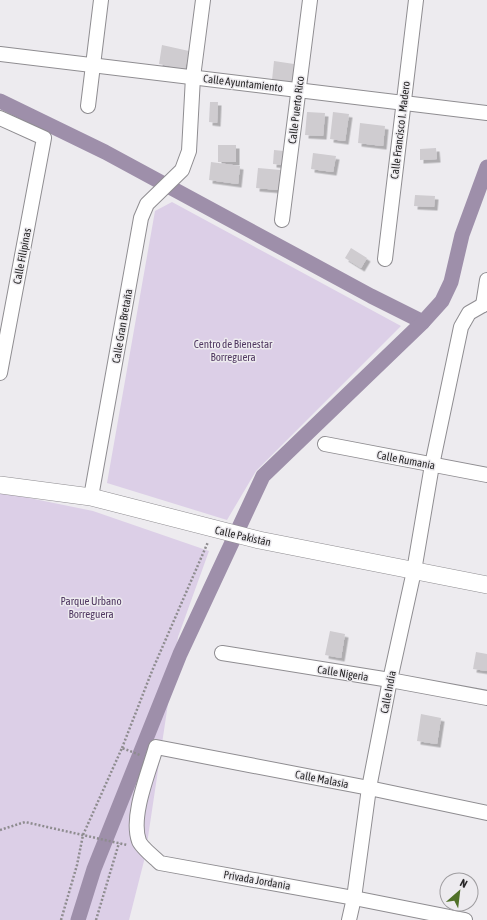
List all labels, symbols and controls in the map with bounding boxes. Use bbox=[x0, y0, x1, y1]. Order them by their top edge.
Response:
street label: Calle Ayuntamiento bbox=[202, 72, 284, 94]
street label: Calle Puerto Rico bbox=[286, 75, 306, 145]
street label: Calle Francisco I. Madero bbox=[388, 80, 412, 180]
street label: Calle Filipinas bbox=[11, 227, 33, 285]
street label: Calle Gran Bretaña bbox=[110, 288, 134, 364]
park label: Centro de Bienestar Borreguera bbox=[194, 338, 273, 363]
street label: Calle Rumania bbox=[376, 448, 436, 472]
street label: Calle Pakistán bbox=[214, 524, 272, 548]
park label: Parque Urbano Borreguera bbox=[60, 595, 122, 620]
street label: Calle Nigeria bbox=[317, 663, 369, 683]
street label: Calle India bbox=[378, 670, 398, 714]
street label: Calle Malasia bbox=[294, 768, 350, 790]
street label: Privada Jordania bbox=[223, 868, 291, 892]
north arrow bbox=[439, 872, 479, 912]
text: N bbox=[458, 876, 469, 890]

